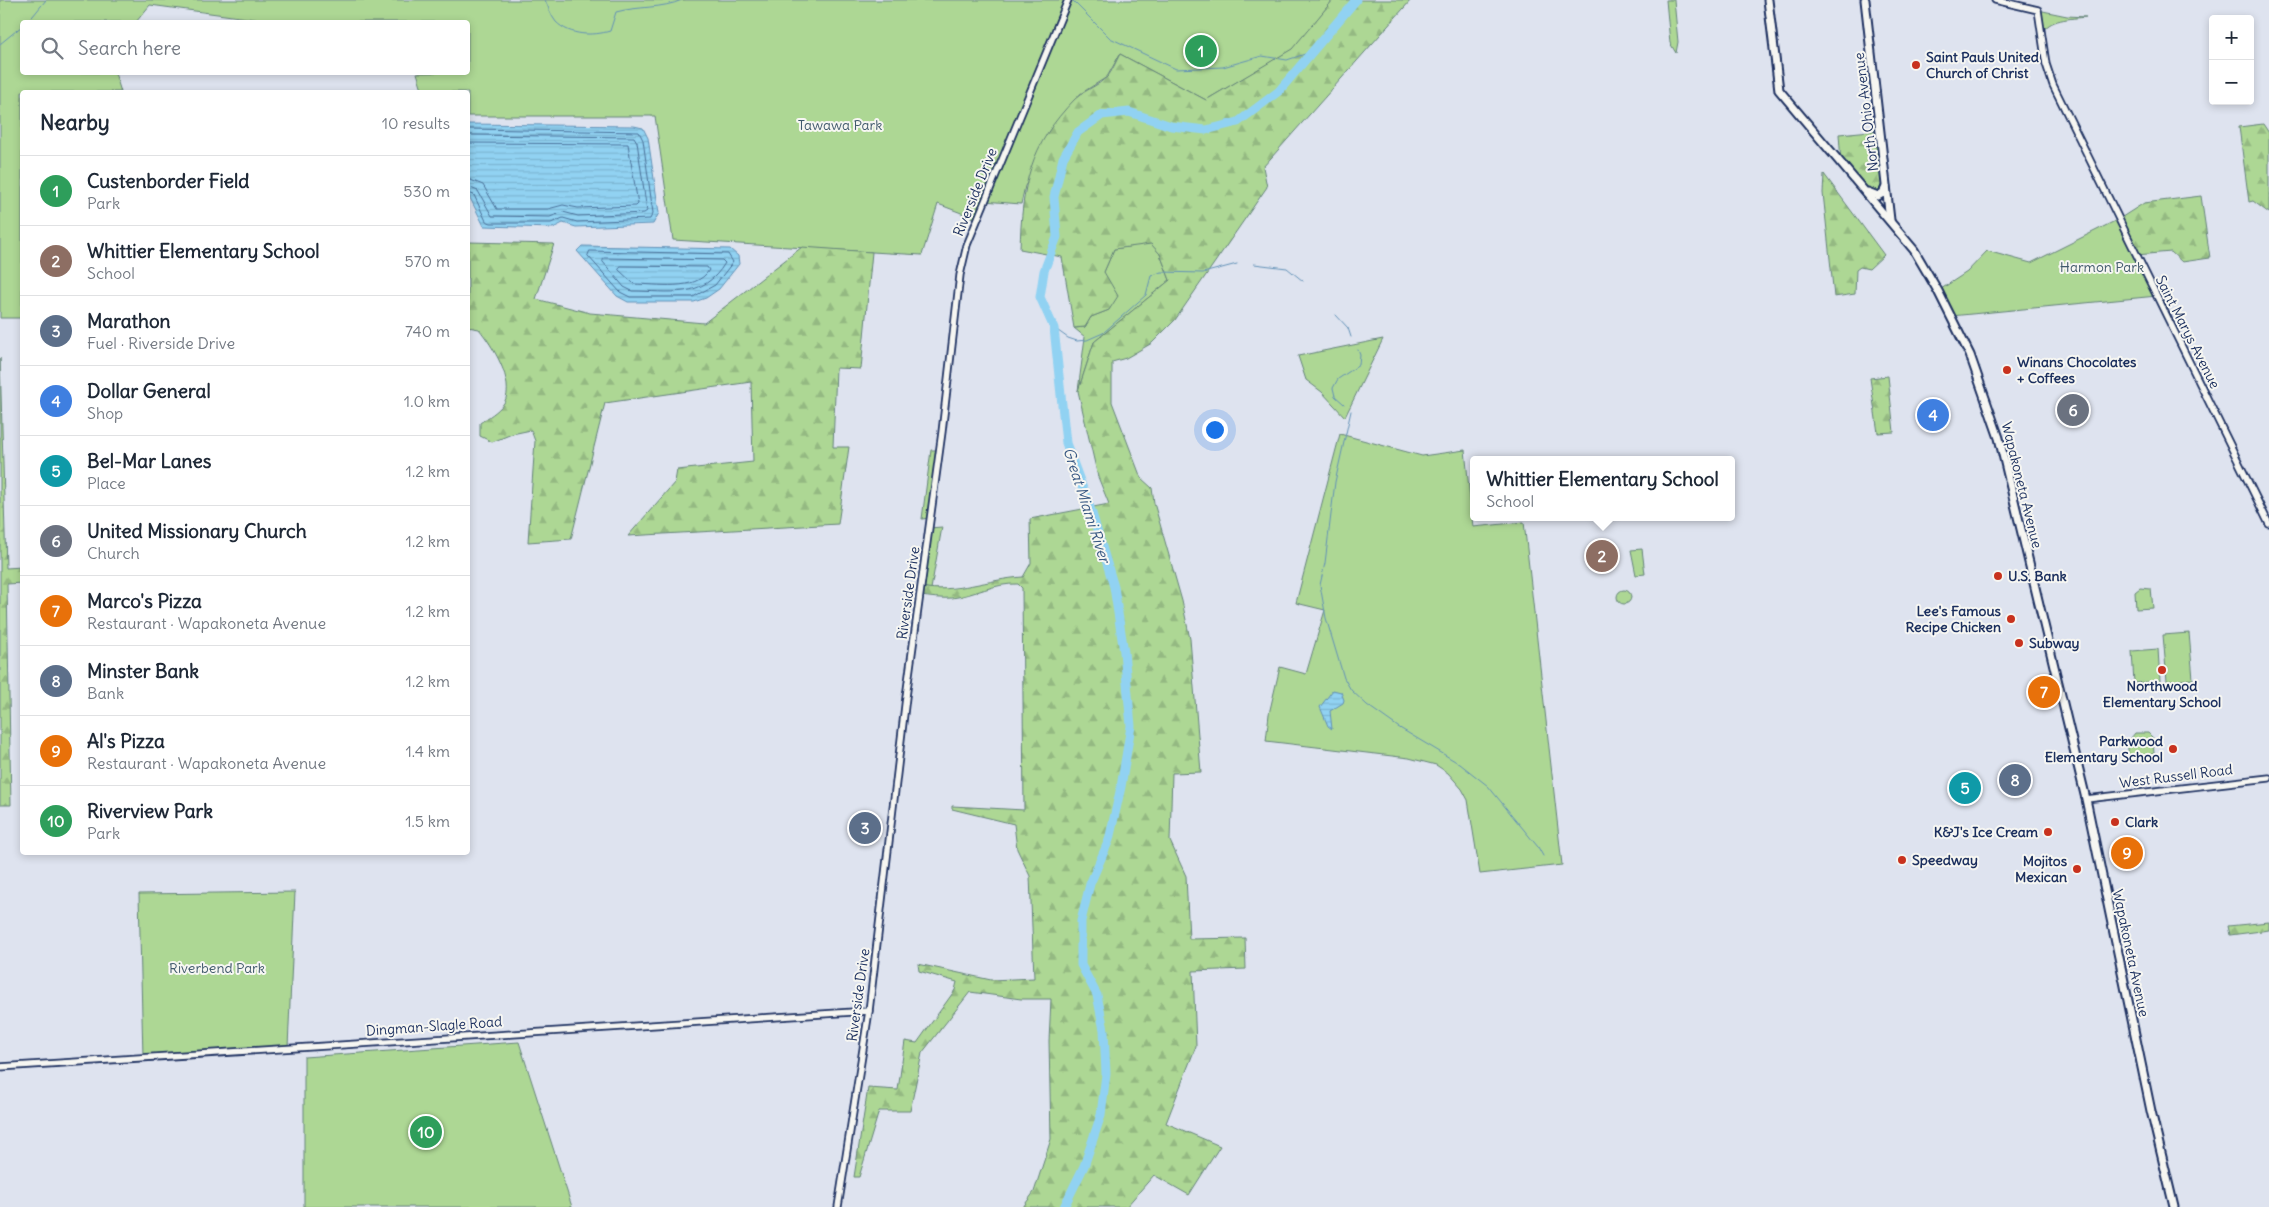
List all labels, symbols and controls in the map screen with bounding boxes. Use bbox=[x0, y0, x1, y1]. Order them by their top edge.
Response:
map controls bbox=[2209, 15, 2254, 105]
button: + bbox=[2209, 15, 2254, 60]
search box bbox=[20, 20, 470, 75]
pin: 1 bbox=[1185, 32, 1217, 70]
icon: search bbox=[38, 34, 66, 62]
text: Search here bbox=[78, 36, 181, 60]
place label: Saint Pauls United Church of Christ bbox=[1926, 48, 2040, 82]
street label: North Ohio Avenue bbox=[1850, 52, 1882, 172]
marker: Saint Pauls United Church of Christ bbox=[1910, 59, 1922, 71]
button: − bbox=[2209, 60, 2254, 105]
text: Nearby bbox=[40, 109, 110, 136]
text: 10 results bbox=[382, 113, 450, 133]
park label: Tawawa Park bbox=[798, 116, 882, 134]
street label: Riverside Drive bbox=[949, 145, 1001, 239]
text: Custenborder Field bbox=[87, 169, 249, 193]
text: 1 bbox=[53, 181, 59, 201]
text: 530 m bbox=[403, 181, 450, 201]
text: Park bbox=[87, 193, 120, 213]
text: Whittier Elementary School bbox=[87, 239, 320, 263]
text: 2 bbox=[52, 251, 60, 271]
text: 570 m bbox=[405, 251, 450, 271]
park label: Harmon Park bbox=[2060, 258, 2144, 276]
text: School bbox=[87, 263, 135, 283]
street label: Saint Marys Avenue bbox=[2152, 272, 2224, 392]
text: Marathon bbox=[87, 309, 171, 333]
text: 3 bbox=[51, 321, 61, 341]
text: 740 m bbox=[405, 321, 450, 341]
text: Fuel · Riverside Drive bbox=[87, 333, 235, 353]
place label: Winans Chocolates + Coffees bbox=[2017, 353, 2137, 387]
marker: Winans Chocolates + Coffees bbox=[2001, 364, 2013, 376]
text: Dollar General bbox=[87, 379, 211, 403]
text: 4 bbox=[51, 391, 61, 411]
text: 1.0 km bbox=[404, 391, 450, 411]
pin: 6 bbox=[2057, 391, 2089, 429]
pin: 4 bbox=[1917, 396, 1949, 434]
text: Shop bbox=[87, 403, 123, 423]
your location bbox=[1202, 417, 1228, 443]
street label: Wapakoneta Avenue bbox=[1998, 420, 2046, 550]
water label: Great Miami River bbox=[1059, 445, 1115, 567]
text: Bel-Mar Lanes bbox=[87, 449, 211, 473]
popup bbox=[1470, 456, 1735, 521]
text: 5 bbox=[51, 461, 61, 481]
text: 1.2 km bbox=[406, 461, 450, 481]
text: Whittier Elementary School bbox=[1486, 467, 1719, 491]
text: Place bbox=[87, 473, 126, 493]
text: School bbox=[1486, 491, 1534, 511]
text: United Missionary Church bbox=[87, 519, 307, 543]
text: 6 bbox=[51, 531, 61, 551]
text: 1.2 km bbox=[406, 531, 450, 551]
pin: 2 bbox=[1586, 537, 1618, 575]
text: Church bbox=[87, 543, 140, 563]
street label: Riverside Drive bbox=[893, 545, 923, 641]
place label: U.S. Bank bbox=[2008, 567, 2067, 585]
marker: U.S. Bank bbox=[1992, 570, 2004, 582]
text: Marco's Pizza bbox=[87, 589, 202, 613]
text: 7 bbox=[52, 601, 60, 621]
text: 1.2 km bbox=[406, 601, 450, 621]
place label: Lee's Famous Recipe Chicken bbox=[1905, 602, 2002, 636]
text: Restaurant · Wapakoneta Avenue bbox=[87, 613, 326, 633]
marker: Lee's Famous Recipe Chicken bbox=[2005, 613, 2017, 625]
place label: Subway bbox=[2029, 634, 2080, 652]
marker: Subway bbox=[2013, 637, 2025, 649]
text: Minster Bank bbox=[87, 659, 199, 683]
marker: Northwood Elementary School bbox=[2156, 664, 2168, 676]
text: 8 bbox=[51, 671, 61, 691]
text: 1.2 km bbox=[406, 671, 450, 691]
pin: 7 bbox=[2028, 673, 2060, 711]
place label: Northwood Elementary School bbox=[2103, 677, 2221, 711]
text: Bank bbox=[87, 683, 124, 703]
text: Al's Pizza bbox=[87, 729, 165, 753]
place label: Parkwood Elementary School bbox=[2045, 732, 2164, 766]
text: 9 bbox=[51, 741, 61, 761]
text: 1.4 km bbox=[405, 741, 450, 761]
marker: Parkwood Elementary School bbox=[2167, 743, 2179, 755]
text: Restaurant · Wapakoneta Avenue bbox=[87, 753, 326, 773]
street label: West Russell Road bbox=[2118, 760, 2234, 792]
pin: 8 bbox=[1999, 761, 2031, 799]
pin: 5 bbox=[1949, 769, 1981, 807]
text: Riverview Park bbox=[87, 799, 213, 823]
pin: 3 bbox=[849, 809, 881, 847]
text: 10 bbox=[48, 811, 64, 831]
text: 1.5 km bbox=[405, 811, 450, 831]
place label: Clark bbox=[2125, 813, 2158, 831]
marker: Clark bbox=[2109, 816, 2121, 828]
text: Park bbox=[87, 823, 120, 843]
place label: K&J's Ice Cream bbox=[1934, 823, 2039, 841]
marker: K&J's Ice Cream bbox=[2042, 826, 2054, 838]
pin: 9 bbox=[2111, 834, 2143, 872]
place label: Speedway bbox=[1912, 851, 1978, 869]
place label: Mojitos Mexican bbox=[2015, 852, 2068, 886]
marker: Speedway bbox=[1896, 854, 1908, 866]
marker: Mojitos Mexican bbox=[2071, 863, 2083, 875]
street label: Wapakoneta Avenue bbox=[2109, 888, 2153, 1018]
street label: Riverside Drive bbox=[843, 947, 873, 1043]
park label: Riverbend Park bbox=[169, 959, 265, 977]
street label: Dingman-Slagle Road bbox=[365, 1012, 503, 1040]
pin: 10 bbox=[410, 1113, 442, 1151]

